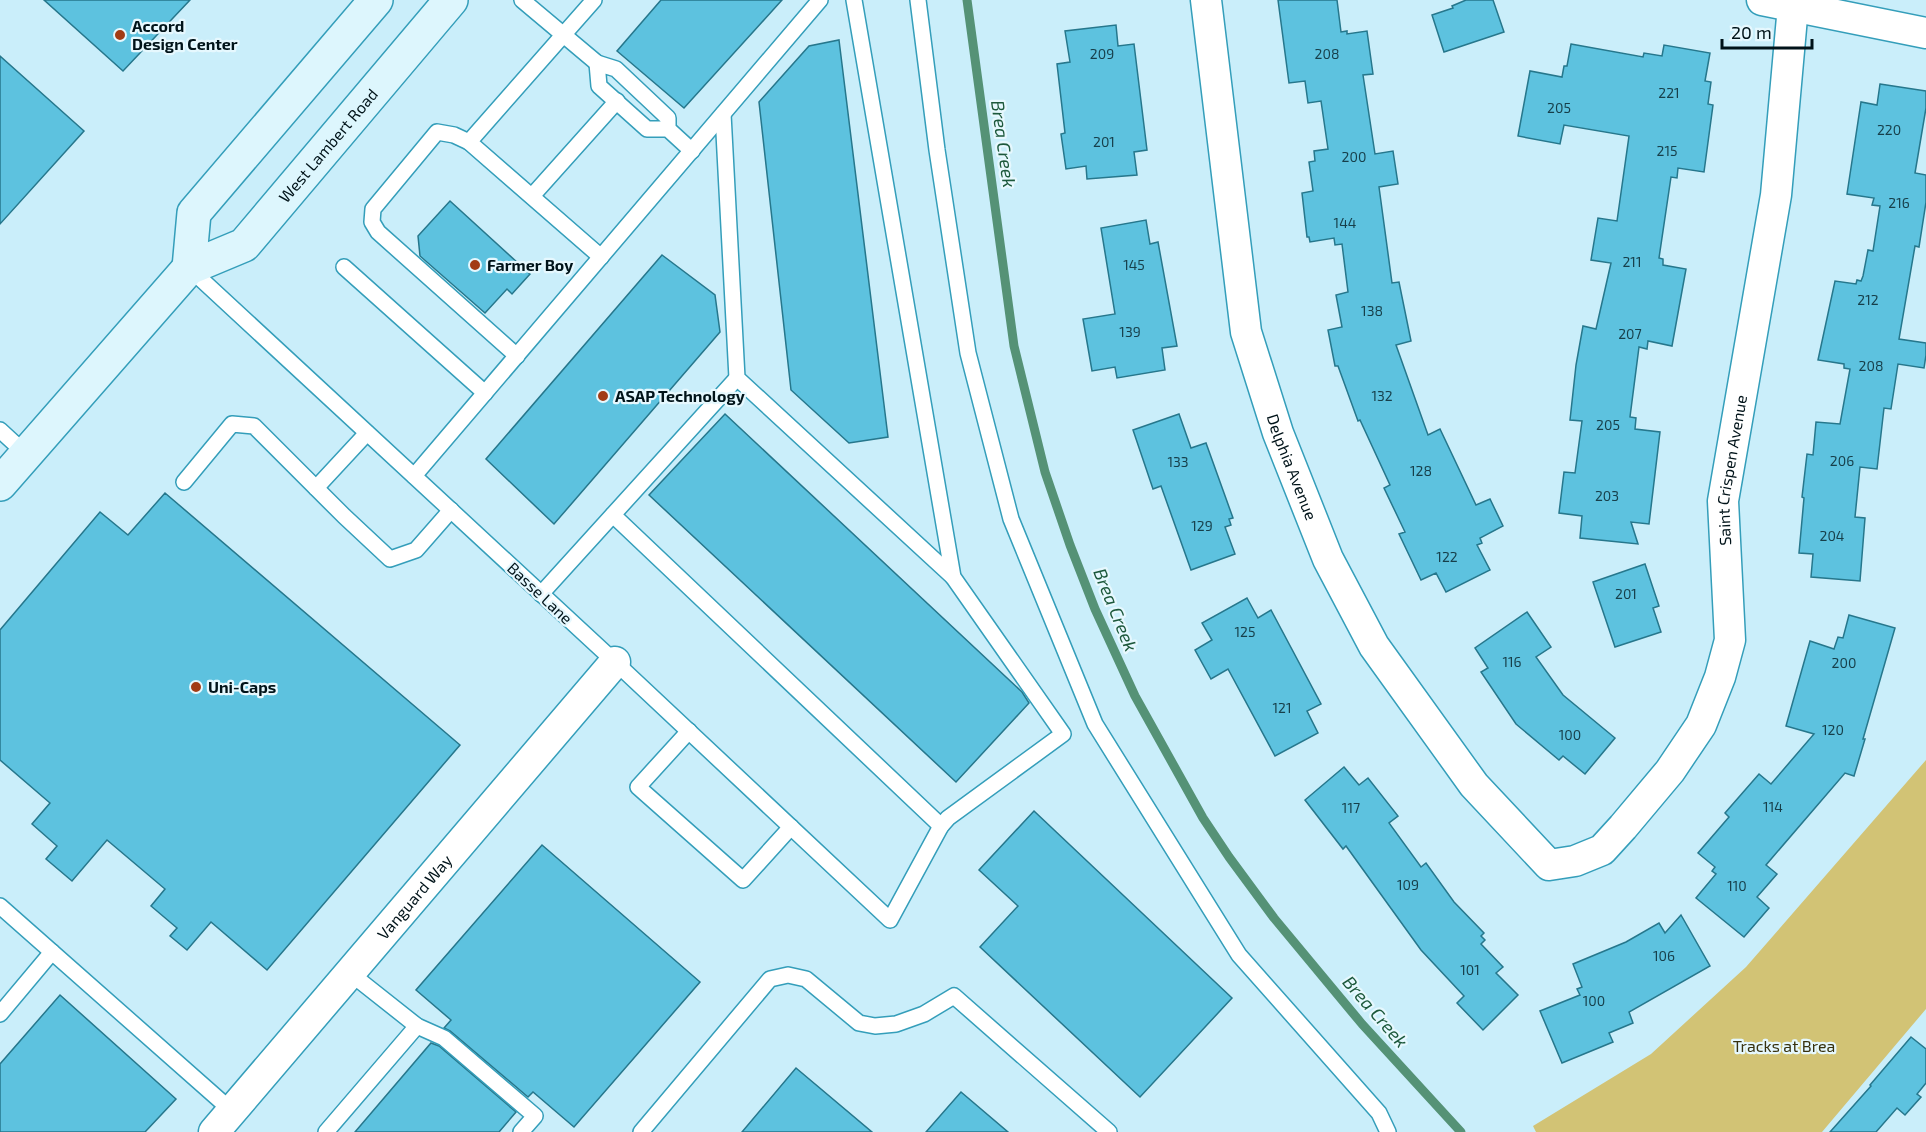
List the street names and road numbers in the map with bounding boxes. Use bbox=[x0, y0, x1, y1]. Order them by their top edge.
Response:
street label: West Lambert Road bbox=[274, 84, 381, 206]
street label: Saint Crispen Avenue bbox=[1712, 393, 1750, 546]
street label: Delphia Avenue bbox=[1264, 411, 1321, 523]
street label: Basse Lane bbox=[504, 558, 577, 628]
street label: Vanguard Way bbox=[373, 850, 456, 943]

